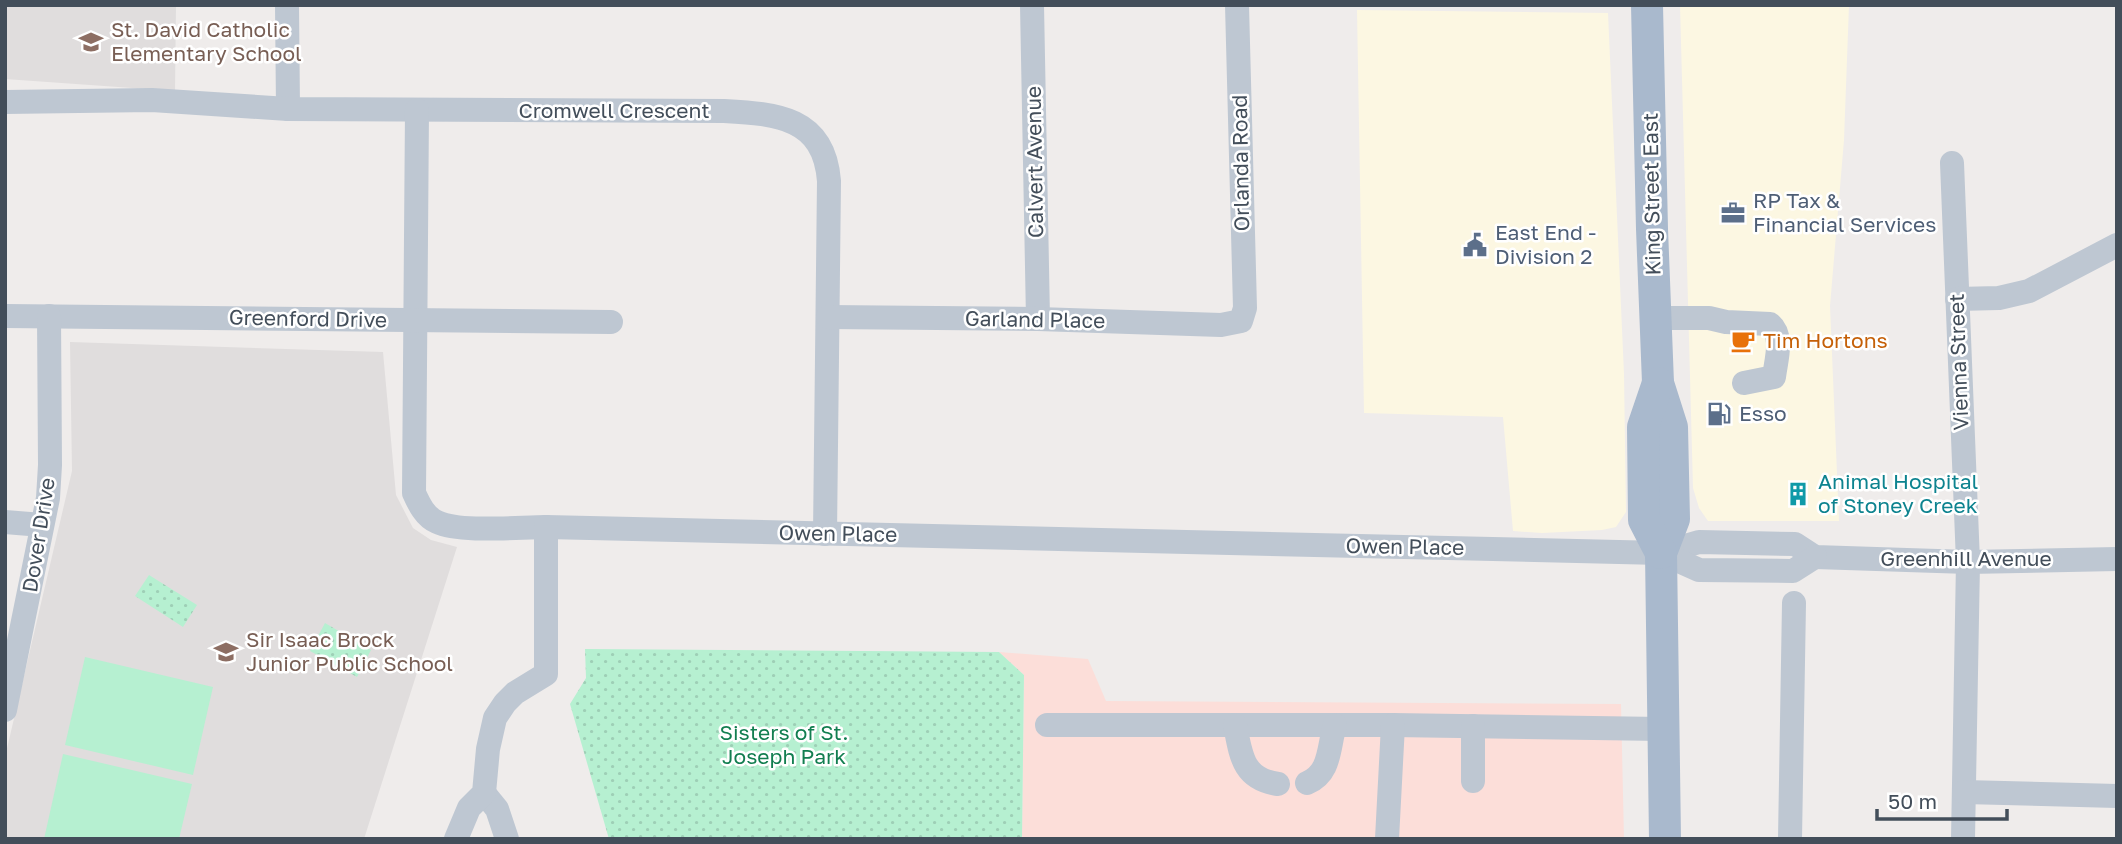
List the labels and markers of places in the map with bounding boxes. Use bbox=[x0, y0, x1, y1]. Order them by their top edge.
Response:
place label: St. David Catholic Elementary School bbox=[111, 16, 302, 66]
school or university icon: St. David Catholic Elementary School bbox=[77, 28, 105, 56]
place label: RP Tax & Financial Services bbox=[1753, 187, 1936, 237]
office icon: RP Tax & Financial Services bbox=[1719, 199, 1747, 227]
place label: East End - Division 2 bbox=[1495, 219, 1596, 269]
public building icon: East End - Division 2 bbox=[1461, 231, 1489, 259]
cafe icon: Tim Hortons bbox=[1729, 327, 1757, 355]
place label: Tim Hortons bbox=[1763, 327, 1888, 353]
fuel station icon: Esso bbox=[1705, 400, 1733, 428]
place label: Esso bbox=[1739, 400, 1787, 426]
place label: Animal Hospital of Stoney Creek bbox=[1818, 468, 1978, 518]
building icon: Animal Hospital of Stoney Creek bbox=[1784, 480, 1812, 508]
place label: Sir Isaac Brock Junior Public School bbox=[246, 626, 453, 676]
school or university icon: Sir Isaac Brock Junior Public School bbox=[212, 638, 240, 666]

